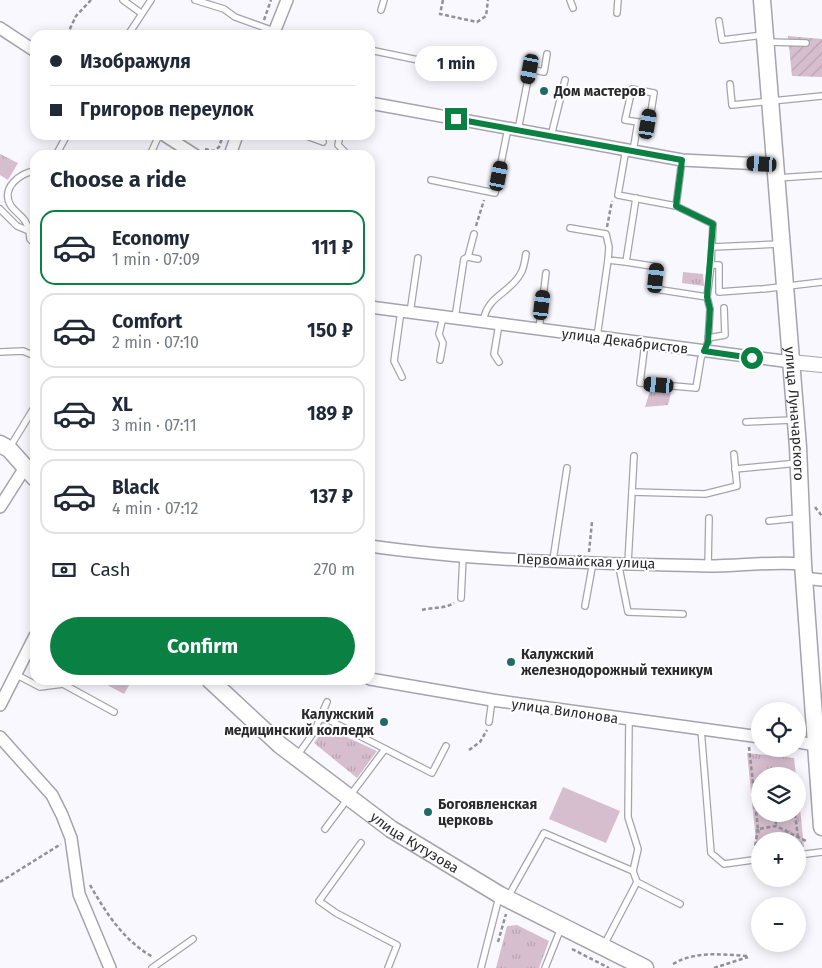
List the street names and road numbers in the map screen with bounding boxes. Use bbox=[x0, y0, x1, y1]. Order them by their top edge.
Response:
street label: улица Декабристов bbox=[561, 325, 689, 358]
street label: улица Луначарского bbox=[781, 346, 807, 481]
street label: Первомайская улица bbox=[516, 551, 656, 572]
street label: улица Вилонова bbox=[510, 696, 619, 727]
street label: улица Кутузова bbox=[367, 808, 462, 877]

